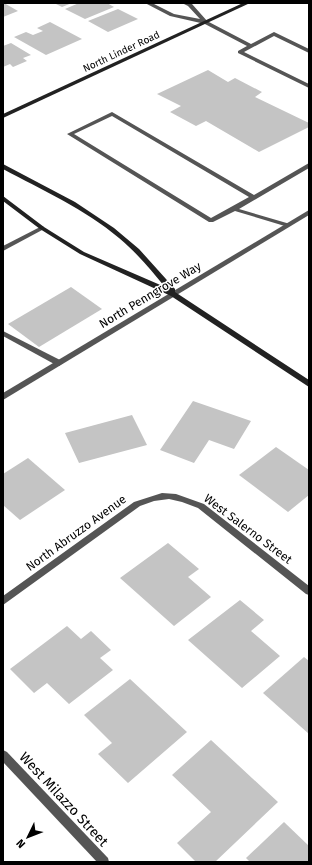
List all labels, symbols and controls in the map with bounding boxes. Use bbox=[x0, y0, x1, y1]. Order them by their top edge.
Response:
street label: North Linder Road bbox=[81, 29, 162, 75]
street label: North Penngrove Way bbox=[96, 259, 204, 331]
street label: West Salerno Street bbox=[201, 491, 295, 567]
street label: North Abruzzo Avenue bbox=[23, 492, 129, 574]
street label: West Milazzo Street bbox=[16, 749, 112, 851]
north arrow bbox=[8, 817, 48, 857]
text: N bbox=[14, 836, 28, 851]

